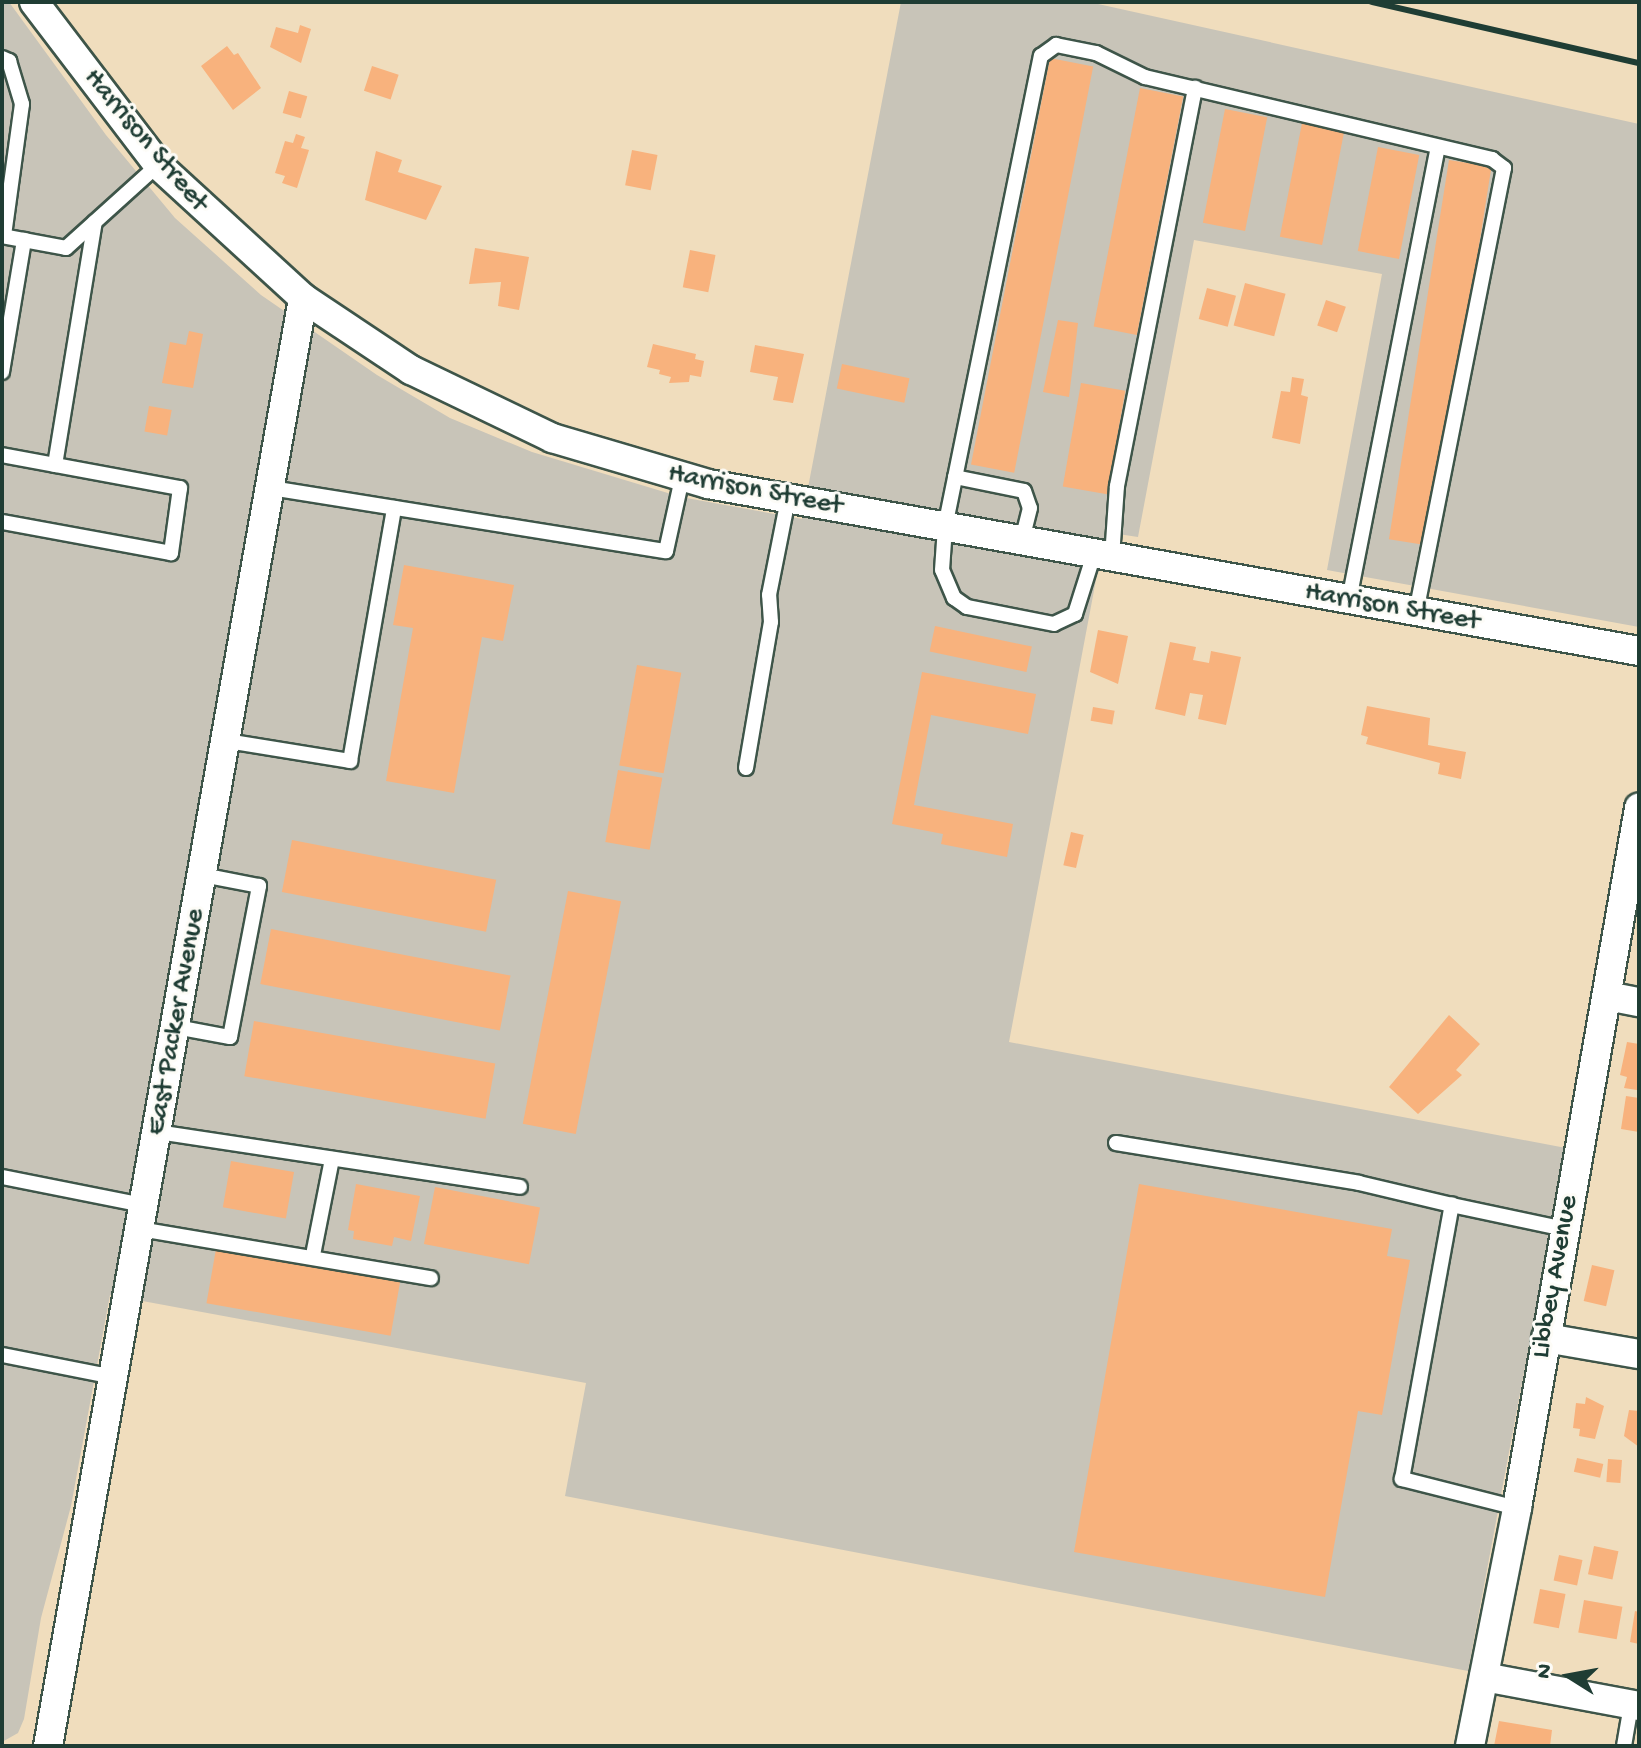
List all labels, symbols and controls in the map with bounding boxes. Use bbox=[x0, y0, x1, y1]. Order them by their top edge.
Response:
street label: Harrison Street bbox=[75, 62, 215, 220]
street label: Harrison Street bbox=[665, 458, 845, 524]
street label: Harrison Street bbox=[1302, 576, 1482, 640]
street label: East Packer Avenue bbox=[141, 906, 213, 1138]
street label: Libbey Avenue bbox=[1525, 1193, 1587, 1361]
north arrow bbox=[1529, 1636, 1609, 1716]
text: N bbox=[1531, 1662, 1560, 1681]

